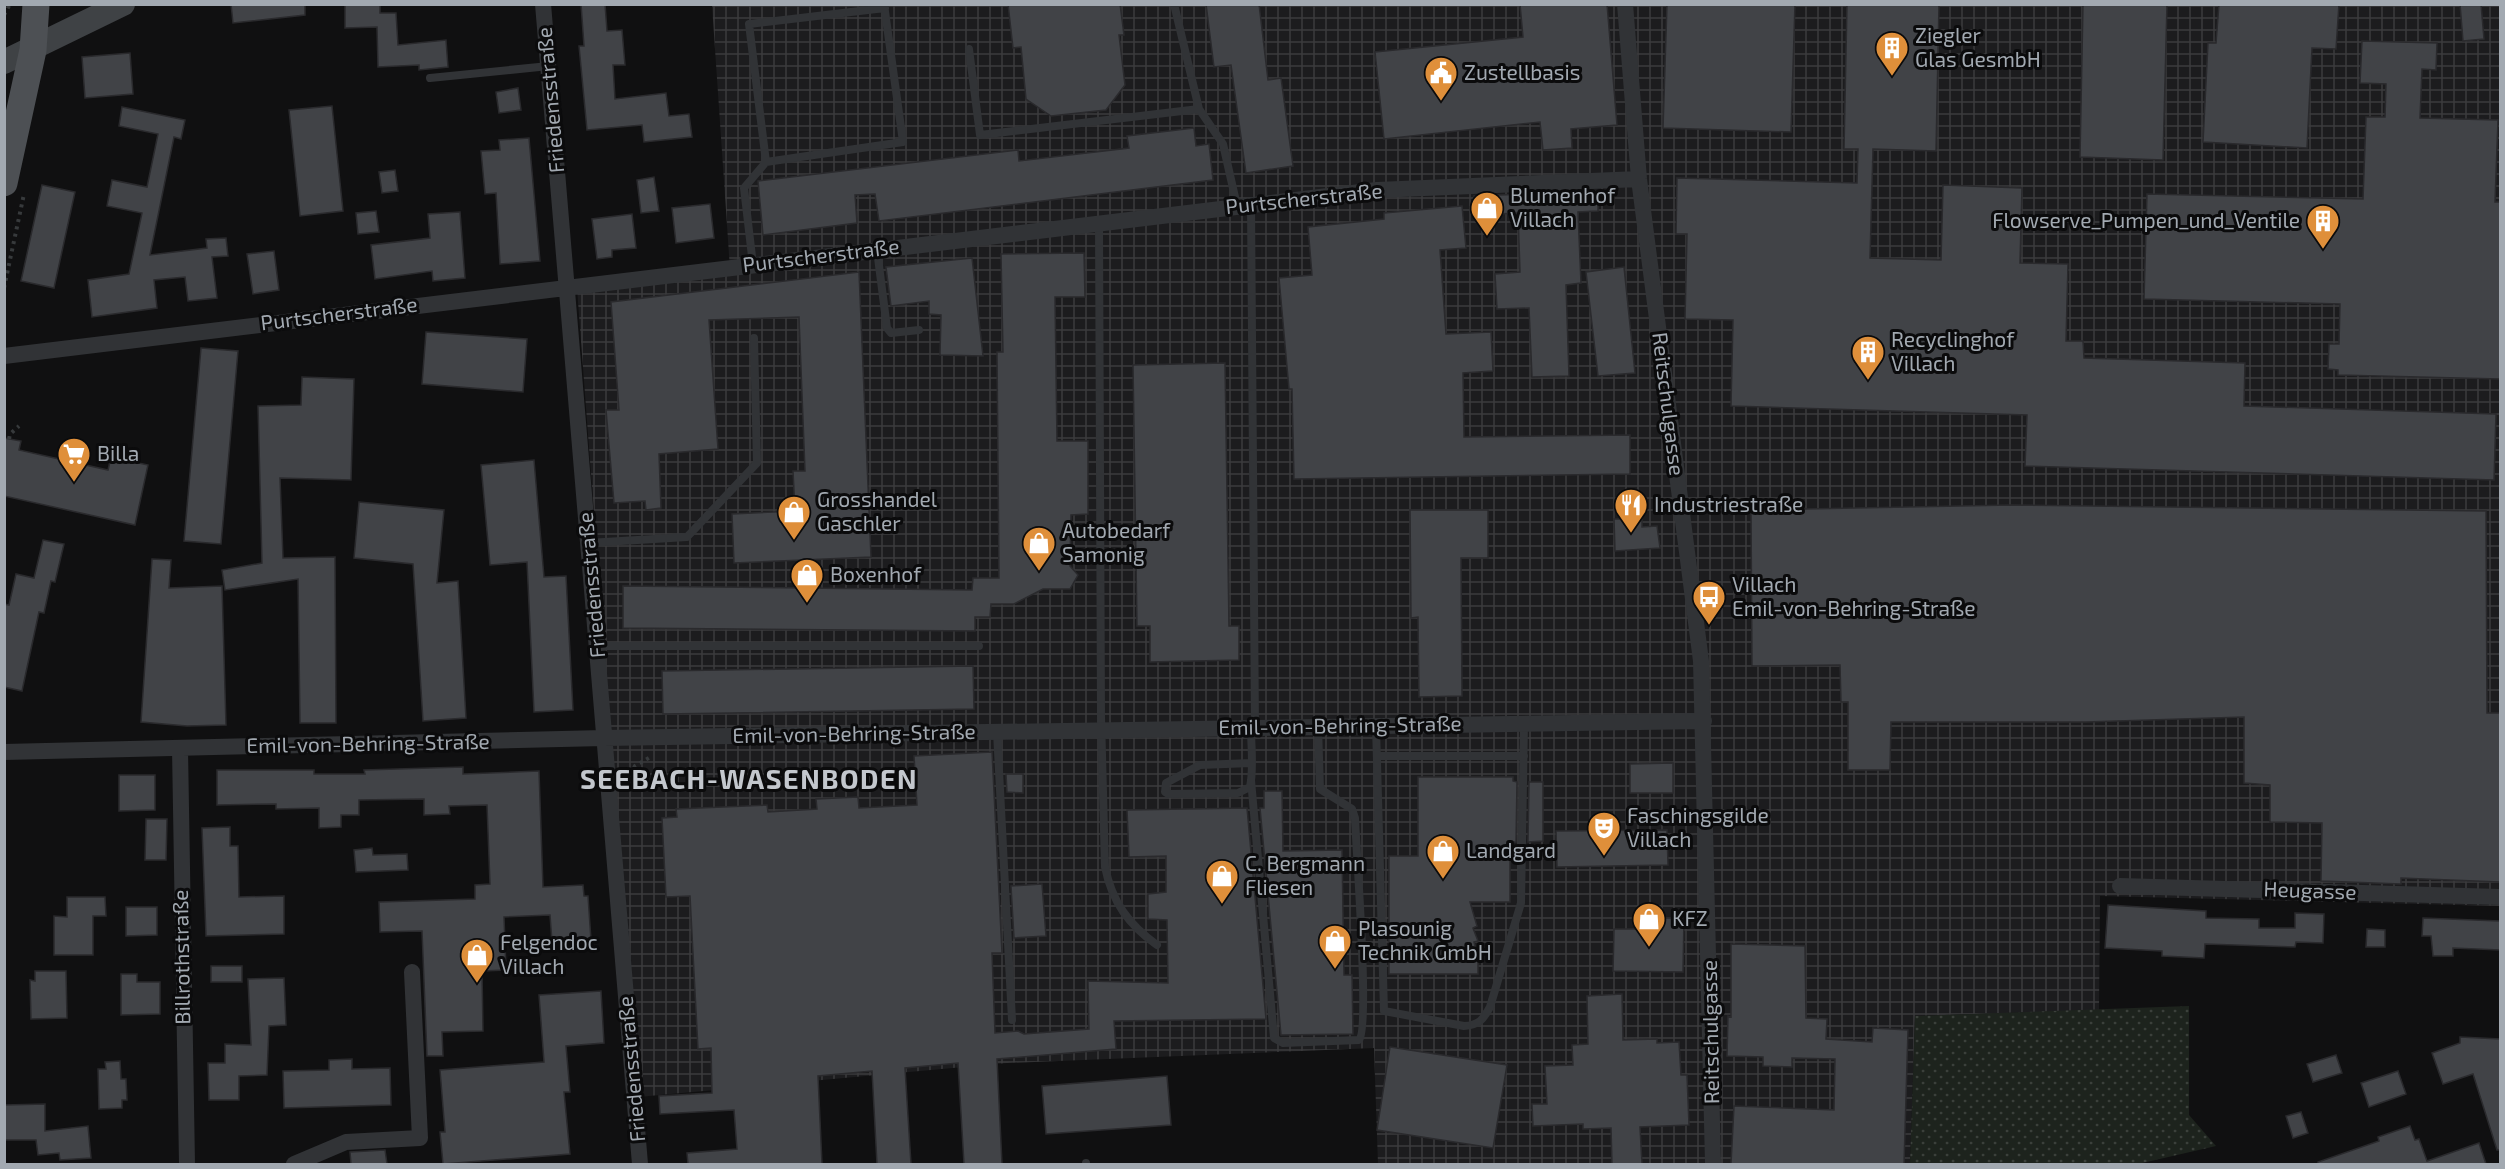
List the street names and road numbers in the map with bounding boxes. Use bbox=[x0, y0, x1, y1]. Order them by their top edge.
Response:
street label: Friedensstraße bbox=[531, 26, 568, 174]
street label: Purtscherstraße bbox=[1224, 177, 1384, 218]
street label: Purtscherstraße bbox=[741, 232, 901, 277]
street label: Purtscherstraße bbox=[259, 290, 419, 335]
street label: Reitschulgasse bbox=[1648, 331, 1691, 477]
street label: Friedensstraße bbox=[572, 511, 609, 659]
street label: Emil-von-Behring-Straße bbox=[1218, 710, 1462, 739]
street label: Emil-von-Behring-Straße bbox=[732, 718, 976, 747]
street label: Emil-von-Behring-Straße bbox=[246, 728, 490, 757]
street label: Heugasse bbox=[2263, 875, 2357, 904]
street label: Billrothstraße bbox=[167, 889, 194, 1025]
street label: Reitschulgasse bbox=[1696, 960, 1723, 1104]
street label: Friedensstraße bbox=[612, 995, 649, 1143]

